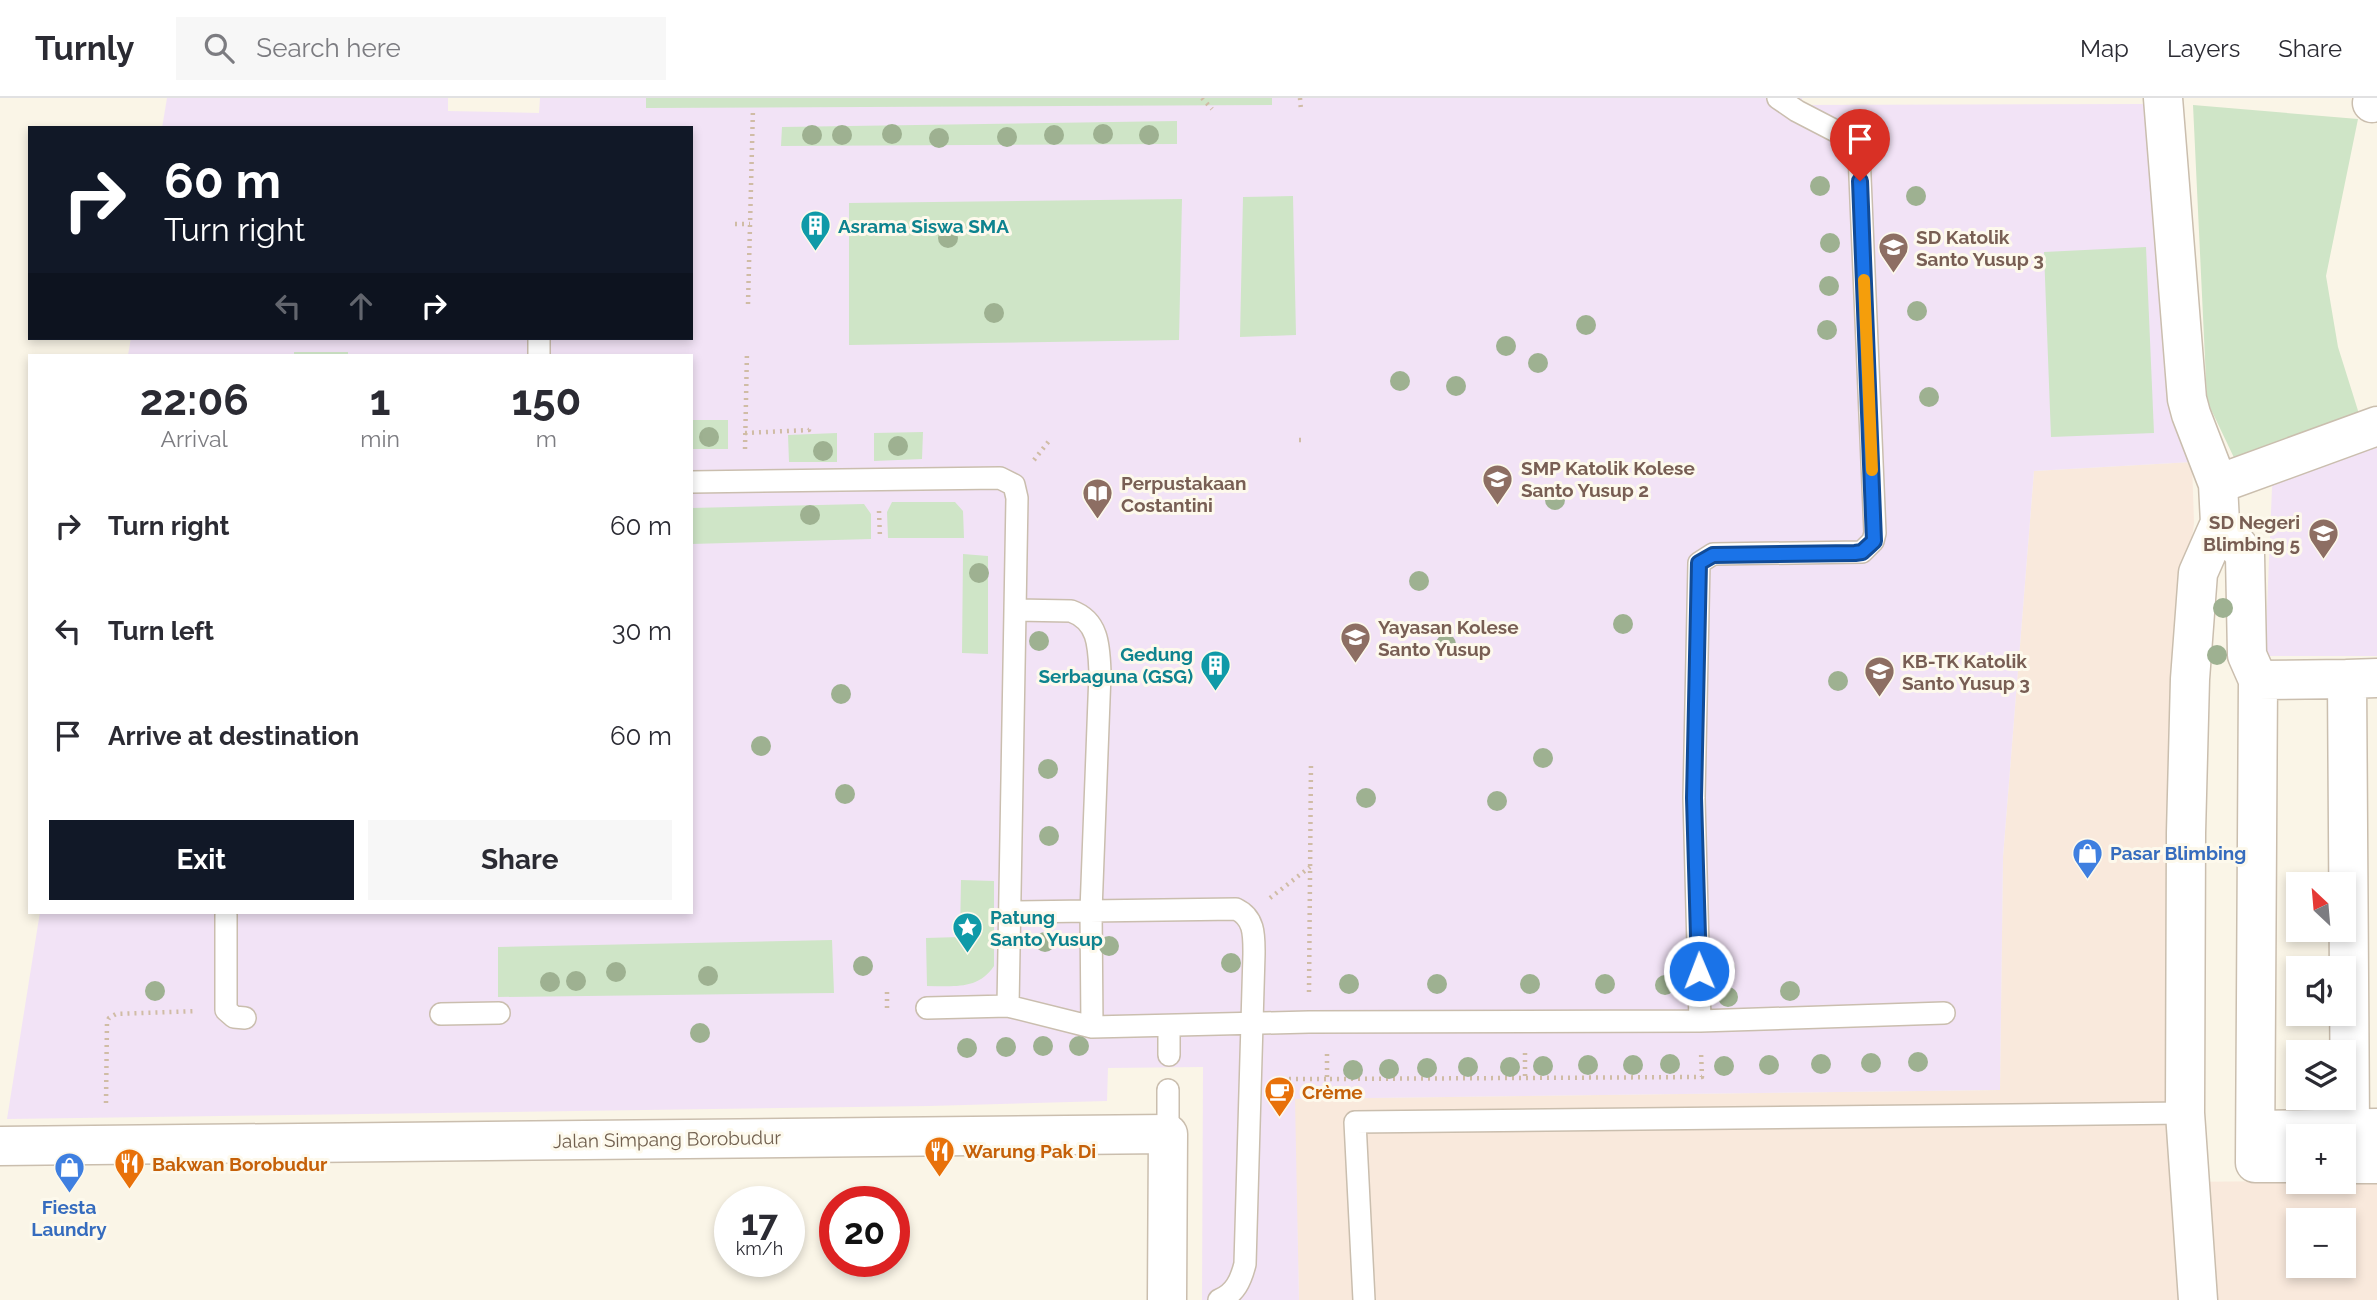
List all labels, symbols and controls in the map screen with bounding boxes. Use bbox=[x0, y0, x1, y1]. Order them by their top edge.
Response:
search box bbox=[176, 17, 666, 80]
text: Turnly bbox=[35, 29, 134, 68]
icon: search bbox=[200, 29, 238, 67]
text: Search here bbox=[256, 33, 401, 63]
text: Map bbox=[2080, 34, 2129, 63]
text: Layers bbox=[2167, 34, 2240, 63]
text: Share bbox=[2278, 34, 2342, 63]
pin bbox=[1830, 109, 1890, 181]
icon: arrive bbox=[1841, 120, 1879, 158]
text: 60 m bbox=[164, 152, 281, 209]
icon: right bbox=[49, 154, 140, 245]
building icon: Asrama Siswa SMA bbox=[798, 209, 832, 253]
text: Turn right bbox=[164, 211, 305, 248]
place label: Asrama Siswa SMA bbox=[838, 215, 1009, 237]
place label: SD Katolik Santo Yusup 3 bbox=[1916, 226, 2044, 270]
school or university icon: SD Katolik Santo Yusup 3 bbox=[1876, 231, 1910, 275]
icon: left bbox=[269, 287, 307, 325]
icon: ahead bbox=[342, 287, 380, 325]
icon: right bbox=[415, 287, 453, 325]
text: 22:06 bbox=[140, 376, 249, 425]
text: 1 bbox=[370, 376, 390, 425]
text: 150 bbox=[512, 376, 581, 425]
text: Arrival bbox=[160, 425, 228, 452]
text: min bbox=[360, 425, 400, 452]
text: m bbox=[536, 425, 557, 452]
place label: SMP Katolik Kolese Santo Yusup 2 bbox=[1521, 457, 1695, 501]
school or university icon: SMP Katolik Kolese Santo Yusup 2 bbox=[1481, 462, 1515, 506]
place label: Perpustakaan Costantini bbox=[1121, 472, 1247, 516]
library icon: Perpustakaan Costantini bbox=[1081, 477, 1115, 521]
icon: right bbox=[49, 507, 87, 545]
text: Turn right bbox=[108, 511, 229, 541]
text: 60 m bbox=[610, 511, 672, 541]
place label: SD Negeri Blimbing 5 bbox=[2203, 511, 2300, 555]
school or university icon: SD Negeri Blimbing 5 bbox=[2306, 516, 2340, 560]
icon: left bbox=[49, 612, 87, 650]
text: Turn left bbox=[108, 616, 214, 646]
text: 30 m bbox=[612, 616, 672, 646]
place label: Yayasan Kolese Santo Yusup bbox=[1378, 616, 1519, 660]
school or university icon: Yayasan Kolese Santo Yusup bbox=[1338, 621, 1372, 665]
place label: Gedung Serbaguna (GSG) bbox=[1038, 643, 1193, 687]
building icon: Gedung Serbaguna (GSG) bbox=[1199, 648, 1233, 692]
place label: KB-TK Katolik Santo Yusup 3 bbox=[1902, 650, 2030, 694]
school or university icon: KB-TK Katolik Santo Yusup 3 bbox=[1862, 655, 1896, 699]
icon: arrive bbox=[49, 717, 87, 755]
text: Arrive at destination bbox=[108, 721, 359, 751]
text: 60 m bbox=[610, 721, 672, 751]
button: Exit bbox=[49, 820, 354, 900]
button: Share bbox=[368, 820, 672, 900]
shop icon: Pasar Blimbing bbox=[2070, 836, 2104, 880]
place label: Pasar Blimbing bbox=[2110, 842, 2246, 864]
north arrow bbox=[2286, 872, 2356, 942]
map controls bbox=[2286, 872, 2356, 1278]
place label: Patung Santo Yusup bbox=[990, 906, 1103, 950]
place icon: Patung Santo Yusup bbox=[950, 911, 984, 955]
position arrow bbox=[1662, 934, 1736, 1008]
button: sound bbox=[2286, 956, 2356, 1026]
button: layers bbox=[2286, 1040, 2356, 1110]
cafe icon: Crème bbox=[1262, 1075, 1296, 1119]
place label: Crème bbox=[1302, 1081, 1363, 1103]
button: + bbox=[2286, 1124, 2356, 1194]
street label: Jalan Simpang Borobudur bbox=[553, 1126, 782, 1152]
restaurant icon: Warung Pak Di bbox=[923, 1134, 957, 1178]
place label: Warung Pak Di bbox=[963, 1140, 1096, 1162]
restaurant icon: Bakwan Borobudur bbox=[112, 1147, 146, 1191]
shop icon: Fiesta Laundry bbox=[52, 1151, 86, 1195]
place label: Bakwan Borobudur bbox=[152, 1153, 328, 1175]
speed limit sign: 20 bbox=[819, 1186, 910, 1277]
place label: Fiesta Laundry bbox=[31, 1196, 107, 1240]
text: 17 bbox=[741, 1202, 778, 1243]
button: − bbox=[2286, 1208, 2356, 1278]
text: km/h bbox=[736, 1238, 783, 1259]

